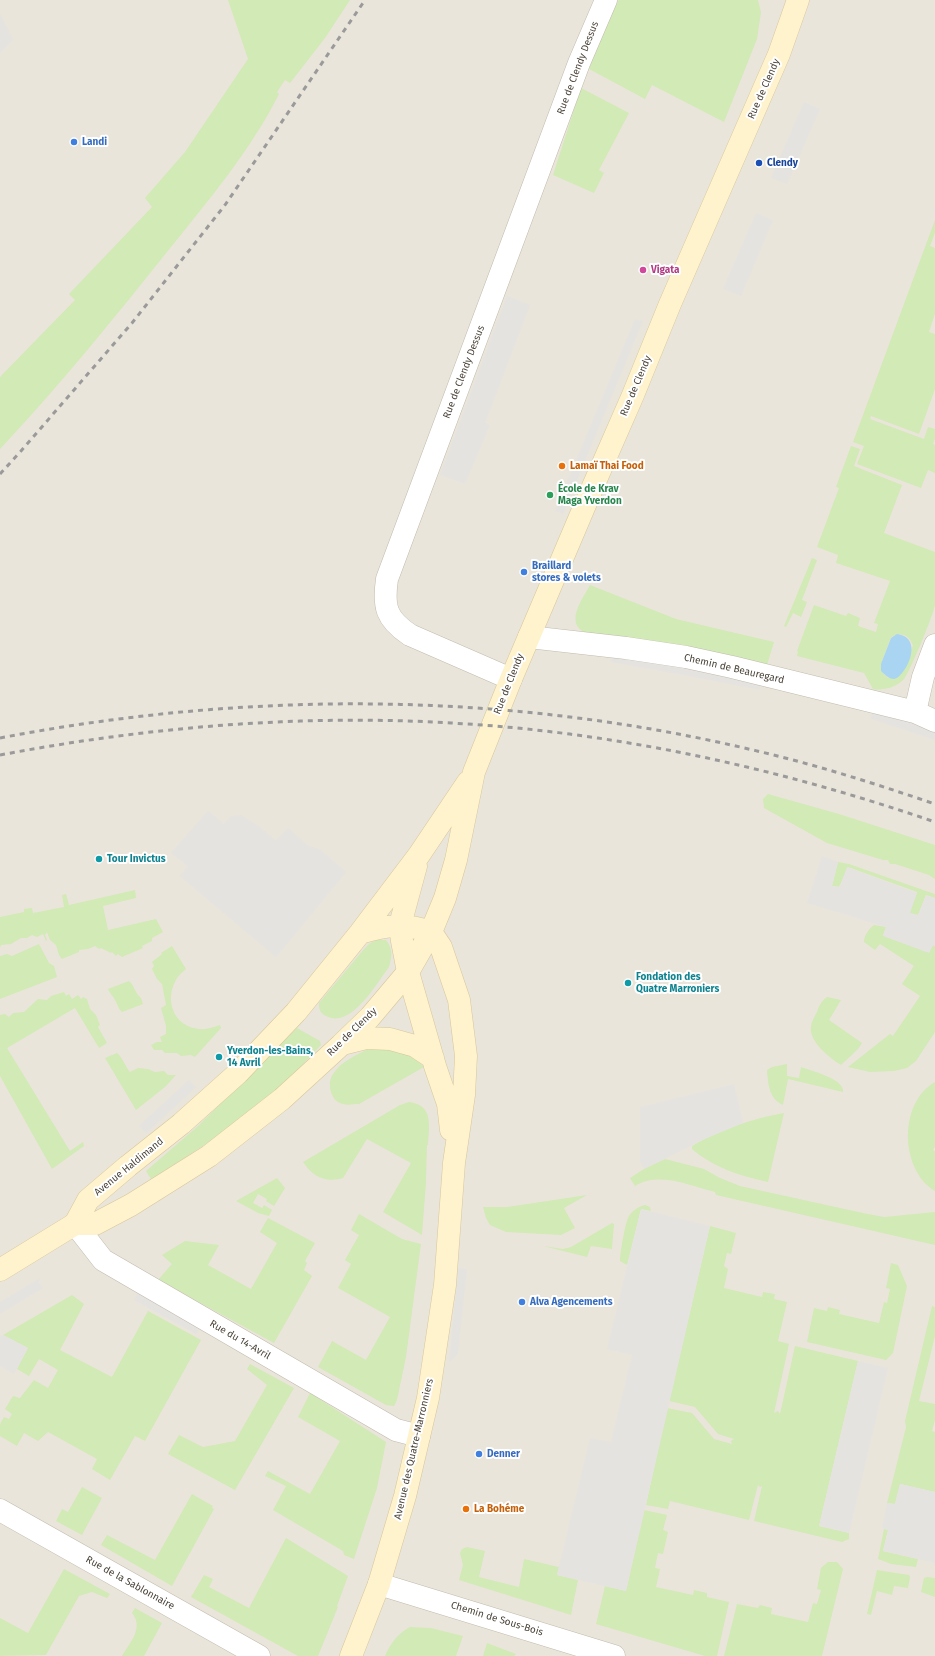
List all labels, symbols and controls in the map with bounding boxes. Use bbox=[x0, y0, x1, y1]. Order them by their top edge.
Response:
street label: Rue de Clendy Dessus bbox=[555, 20, 601, 116]
street label: Rue de Clendy bbox=[745, 57, 783, 121]
place label: Landi bbox=[82, 136, 107, 148]
marker: Landi bbox=[69, 137, 79, 147]
place label: Clendy bbox=[767, 157, 798, 169]
marker: Clendy bbox=[754, 158, 764, 168]
place label: Vigata bbox=[651, 264, 679, 276]
marker: Vigata bbox=[638, 265, 648, 275]
street label: Rue de Clendy Dessus bbox=[441, 324, 487, 420]
street label: Rue de Clendy bbox=[618, 354, 654, 418]
place label: Lamaï Thai Food bbox=[570, 460, 644, 472]
marker: Lamaï Thai Food bbox=[557, 461, 567, 471]
place label: École de Krav Maga Yverdon bbox=[558, 483, 622, 506]
marker: École de Krav Maga Yverdon bbox=[545, 490, 555, 500]
place label: Braillard stores & volets bbox=[532, 560, 601, 584]
marker: Braillard stores & volets bbox=[519, 567, 529, 577]
street label: Rue de Clendy bbox=[491, 652, 527, 716]
street label: Chemin de Beauregard bbox=[683, 652, 785, 686]
place label: Tour Invictus bbox=[107, 853, 166, 865]
marker: Tour Invictus bbox=[94, 854, 104, 864]
place label: Fondation des Quatre Marroniers bbox=[636, 971, 719, 994]
marker: Fondation des Quatre Marroniers bbox=[623, 978, 633, 988]
street label: Rue de Clendy bbox=[325, 1005, 379, 1059]
place label: Yverdon-les-Bains, 14 Avril bbox=[227, 1045, 313, 1068]
marker: Yverdon-les-Bains, 14 Avril bbox=[214, 1052, 224, 1062]
street label: Avenue Haldimand bbox=[92, 1135, 166, 1199]
place label: Alva Agencements bbox=[530, 1296, 613, 1308]
marker: Alva Agencements bbox=[517, 1297, 527, 1307]
street label: Rue du 14-Avril bbox=[207, 1318, 273, 1362]
street label: Avenue des Quatre-Marronniers bbox=[392, 1377, 436, 1521]
place label: Denner bbox=[487, 1448, 520, 1460]
marker: Denner bbox=[474, 1449, 484, 1459]
place label: La Bohéme bbox=[474, 1503, 524, 1515]
marker: La Bohéme bbox=[461, 1504, 471, 1514]
street label: Rue de la Sablonnaire bbox=[84, 1554, 176, 1612]
street label: Chemin de Sous-Bois bbox=[449, 1599, 545, 1639]

